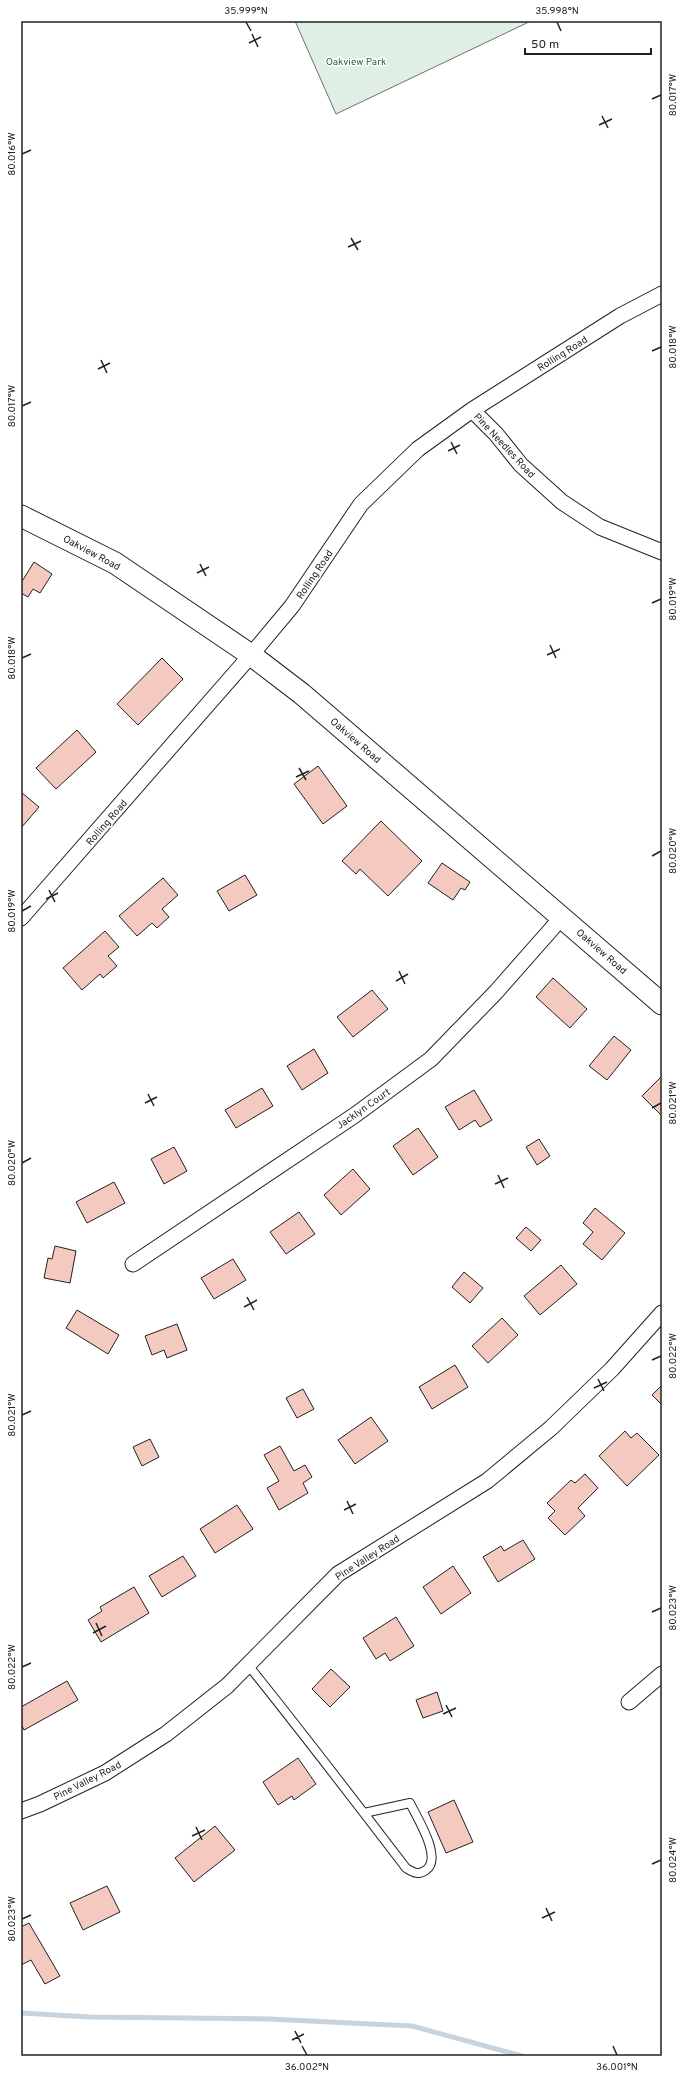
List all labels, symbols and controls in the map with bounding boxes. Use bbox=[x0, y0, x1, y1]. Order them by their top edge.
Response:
text: 35.999°N bbox=[224, 5, 268, 18]
text: 35.998°N bbox=[535, 5, 579, 18]
scale bar bbox=[525, 30, 651, 56]
text: 50 m bbox=[531, 37, 559, 53]
park label: Oakview Park bbox=[326, 56, 386, 69]
text: 80.017°W bbox=[667, 74, 680, 116]
text: 80.016°W bbox=[6, 132, 19, 176]
text: 80.018°W bbox=[667, 325, 680, 369]
street label: Rolling Road bbox=[535, 334, 590, 375]
text: 80.017°W bbox=[6, 385, 19, 427]
street label: Pine Needles Road bbox=[470, 411, 537, 481]
street label: Oakview Road bbox=[60, 533, 122, 574]
street label: Rolling Road bbox=[294, 548, 336, 602]
text: 80.019°W bbox=[667, 577, 680, 621]
text: 80.018°W bbox=[6, 636, 19, 680]
street label: Oakview Road bbox=[327, 716, 383, 767]
street label: Rolling Road bbox=[84, 797, 131, 849]
text: 80.020°W bbox=[667, 828, 680, 874]
text: 80.019°W bbox=[6, 889, 19, 933]
street label: Oakview Road bbox=[573, 927, 629, 978]
text: 80.021°W bbox=[667, 1081, 680, 1125]
street label: Jacklyn Court bbox=[334, 1086, 393, 1133]
text: 80.020°W bbox=[6, 1140, 19, 1186]
text: 80.022°W bbox=[667, 1333, 680, 1379]
text: 80.021°W bbox=[6, 1393, 19, 1437]
street label: Pine Valley Road bbox=[333, 1533, 402, 1584]
text: 80.023°W bbox=[667, 1585, 680, 1631]
text: 80.022°W bbox=[6, 1644, 19, 1690]
street label: Pine Valley Road bbox=[52, 1759, 124, 1804]
text: 80.024°W bbox=[667, 1837, 680, 1883]
text: 80.023°W bbox=[6, 1896, 19, 1942]
text: 36.002°N bbox=[285, 2061, 329, 2074]
text: 36.001°N bbox=[596, 2061, 638, 2074]

